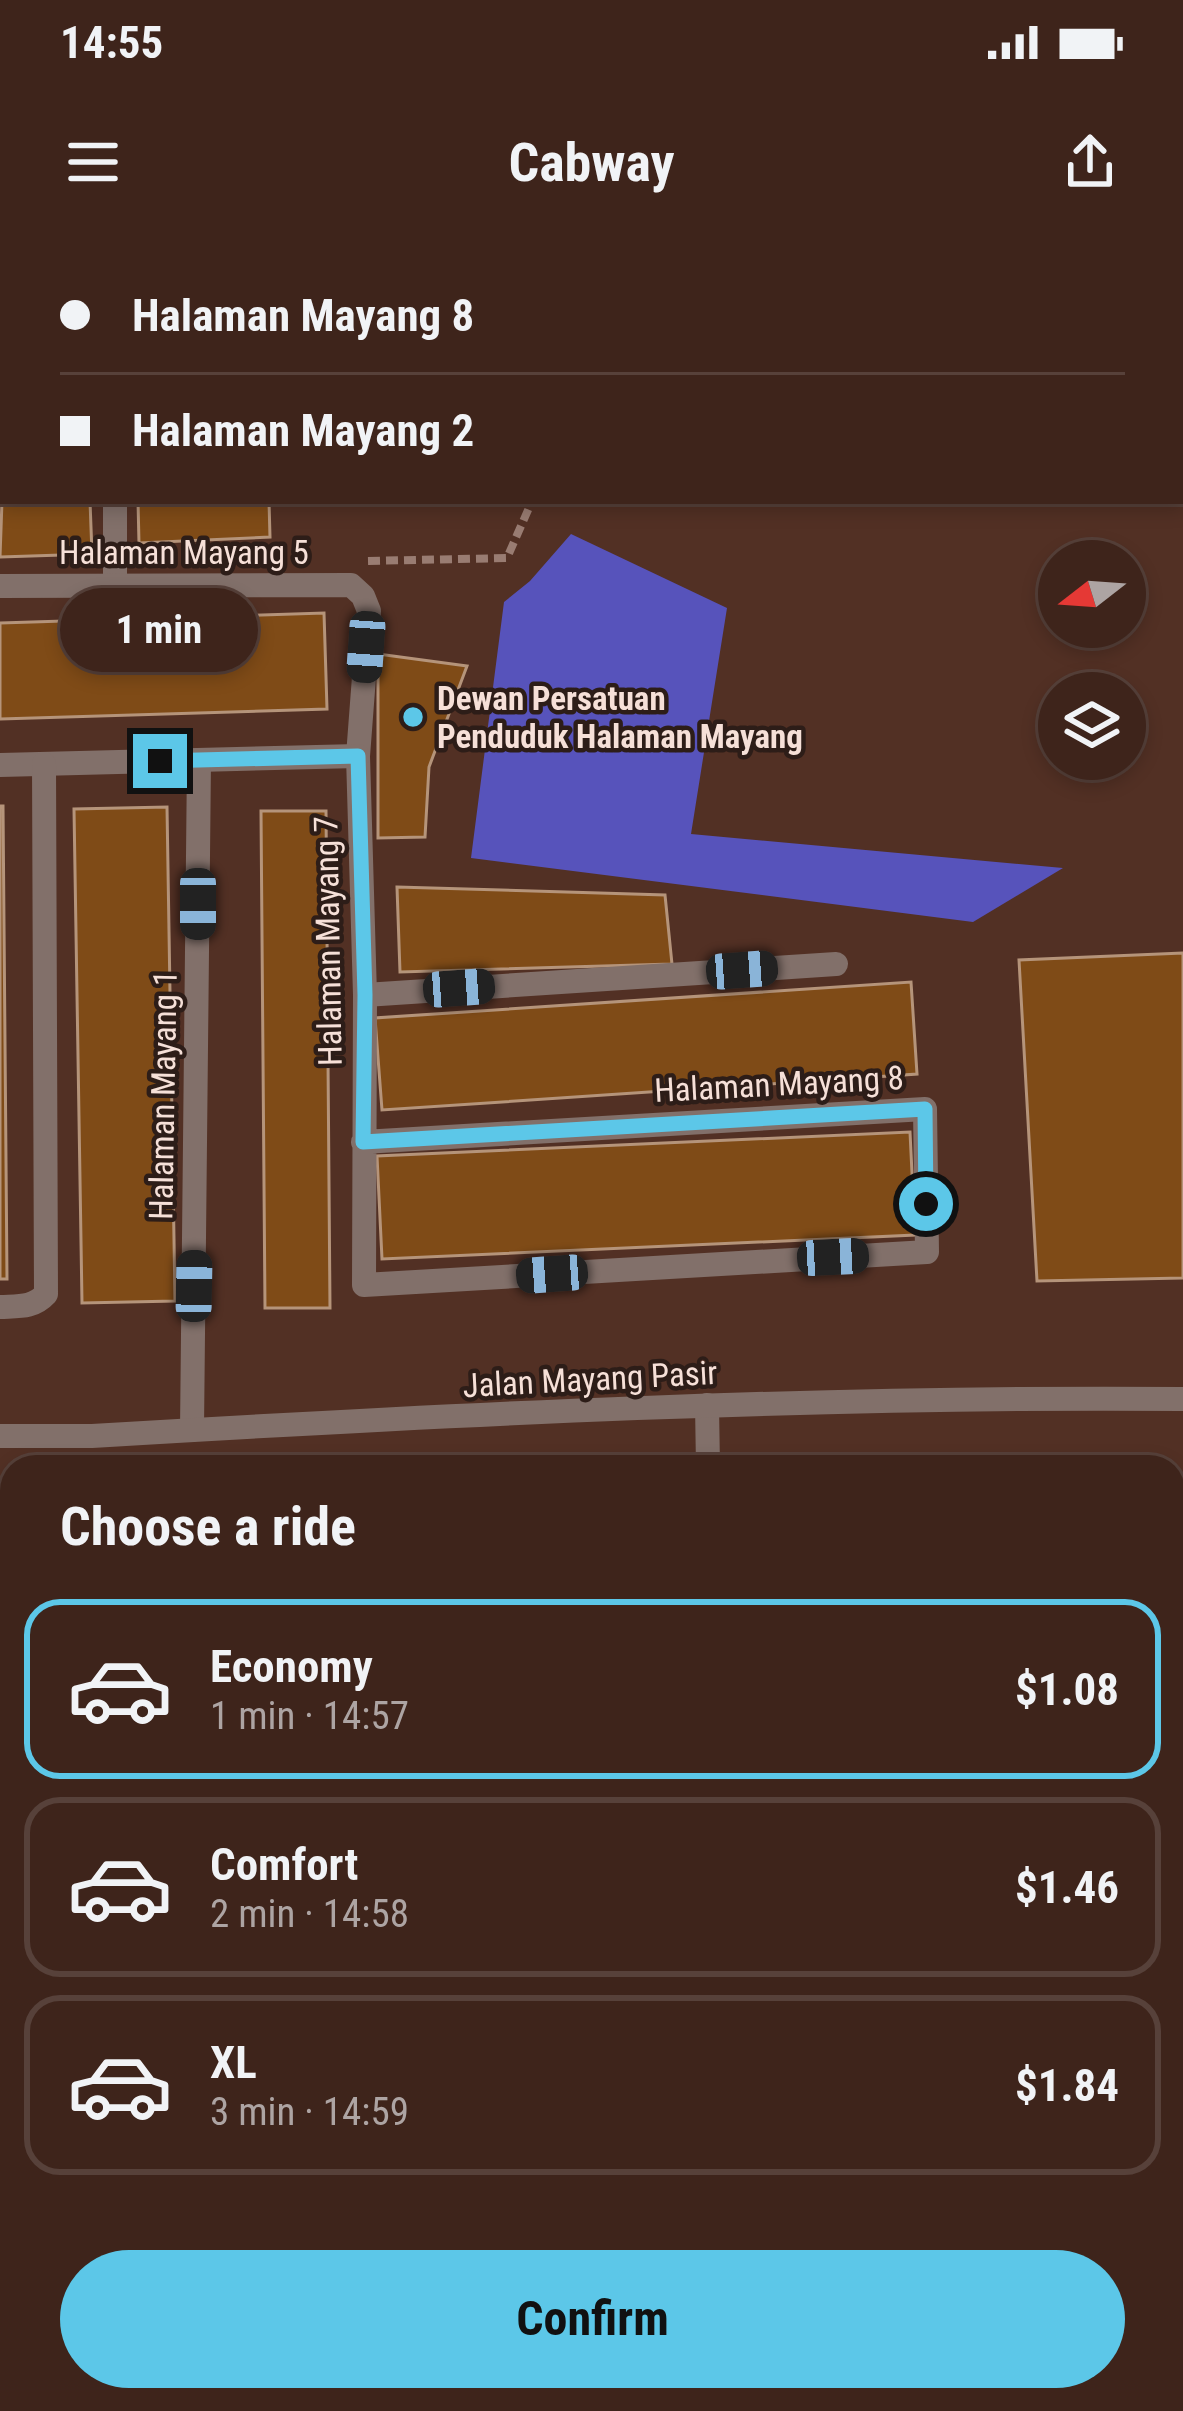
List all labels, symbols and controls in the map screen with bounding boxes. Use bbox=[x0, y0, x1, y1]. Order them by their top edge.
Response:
text: 14:55 bbox=[60, 16, 163, 69]
icon: menu bbox=[60, 129, 126, 195]
icon: share bbox=[1057, 129, 1123, 195]
text: Cabway bbox=[508, 131, 675, 194]
text: Halaman Mayang 8 bbox=[132, 289, 474, 342]
text: Halaman Mayang 2 bbox=[132, 404, 474, 457]
street label: Halaman Mayang 5 bbox=[59, 533, 309, 572]
north arrow bbox=[1038, 540, 1146, 648]
map controls bbox=[1038, 540, 1146, 780]
callout: 1 min bbox=[61, 587, 259, 671]
text: 1 min bbox=[116, 607, 202, 653]
car bbox=[346, 610, 386, 684]
button: layers bbox=[1038, 672, 1146, 780]
place label: Dewan Persatuan Penduduk Halaman Mayang bbox=[437, 679, 803, 756]
marker: Dewan Persatuan Penduduk Halaman Mayang bbox=[400, 704, 426, 730]
route end bbox=[133, 734, 187, 788]
street label: Halaman Mayang 7 bbox=[306, 816, 350, 1066]
car bbox=[180, 868, 216, 940]
car bbox=[705, 950, 779, 990]
car bbox=[422, 968, 496, 1008]
street label: Halaman Mayang 1 bbox=[141, 970, 185, 1220]
street label: Halaman Mayang 8 bbox=[653, 1058, 905, 1110]
route start bbox=[899, 1177, 953, 1231]
car bbox=[796, 1237, 870, 1277]
car bbox=[175, 1250, 213, 1322]
car bbox=[515, 1254, 589, 1294]
street label: Jalan Mayang Pasir bbox=[462, 1353, 718, 1405]
text: Choose a ride bbox=[60, 1495, 356, 1558]
icon: car bbox=[66, 1635, 174, 1743]
text: Economy bbox=[210, 1640, 373, 1693]
text: $1.08 bbox=[1015, 1663, 1119, 1716]
text: 1 min · 14:57 bbox=[210, 1693, 409, 1739]
icon: car bbox=[66, 1833, 174, 1941]
text: Comfort bbox=[210, 1838, 358, 1891]
text: $1.46 bbox=[1015, 1861, 1119, 1914]
text: 2 min · 14:58 bbox=[210, 1891, 409, 1937]
icon: car bbox=[66, 2031, 174, 2139]
text: XL bbox=[210, 2036, 257, 2089]
text: $1.84 bbox=[1015, 2059, 1119, 2112]
text: 3 min · 14:59 bbox=[210, 2089, 409, 2135]
button: Confirm bbox=[60, 2250, 1125, 2388]

